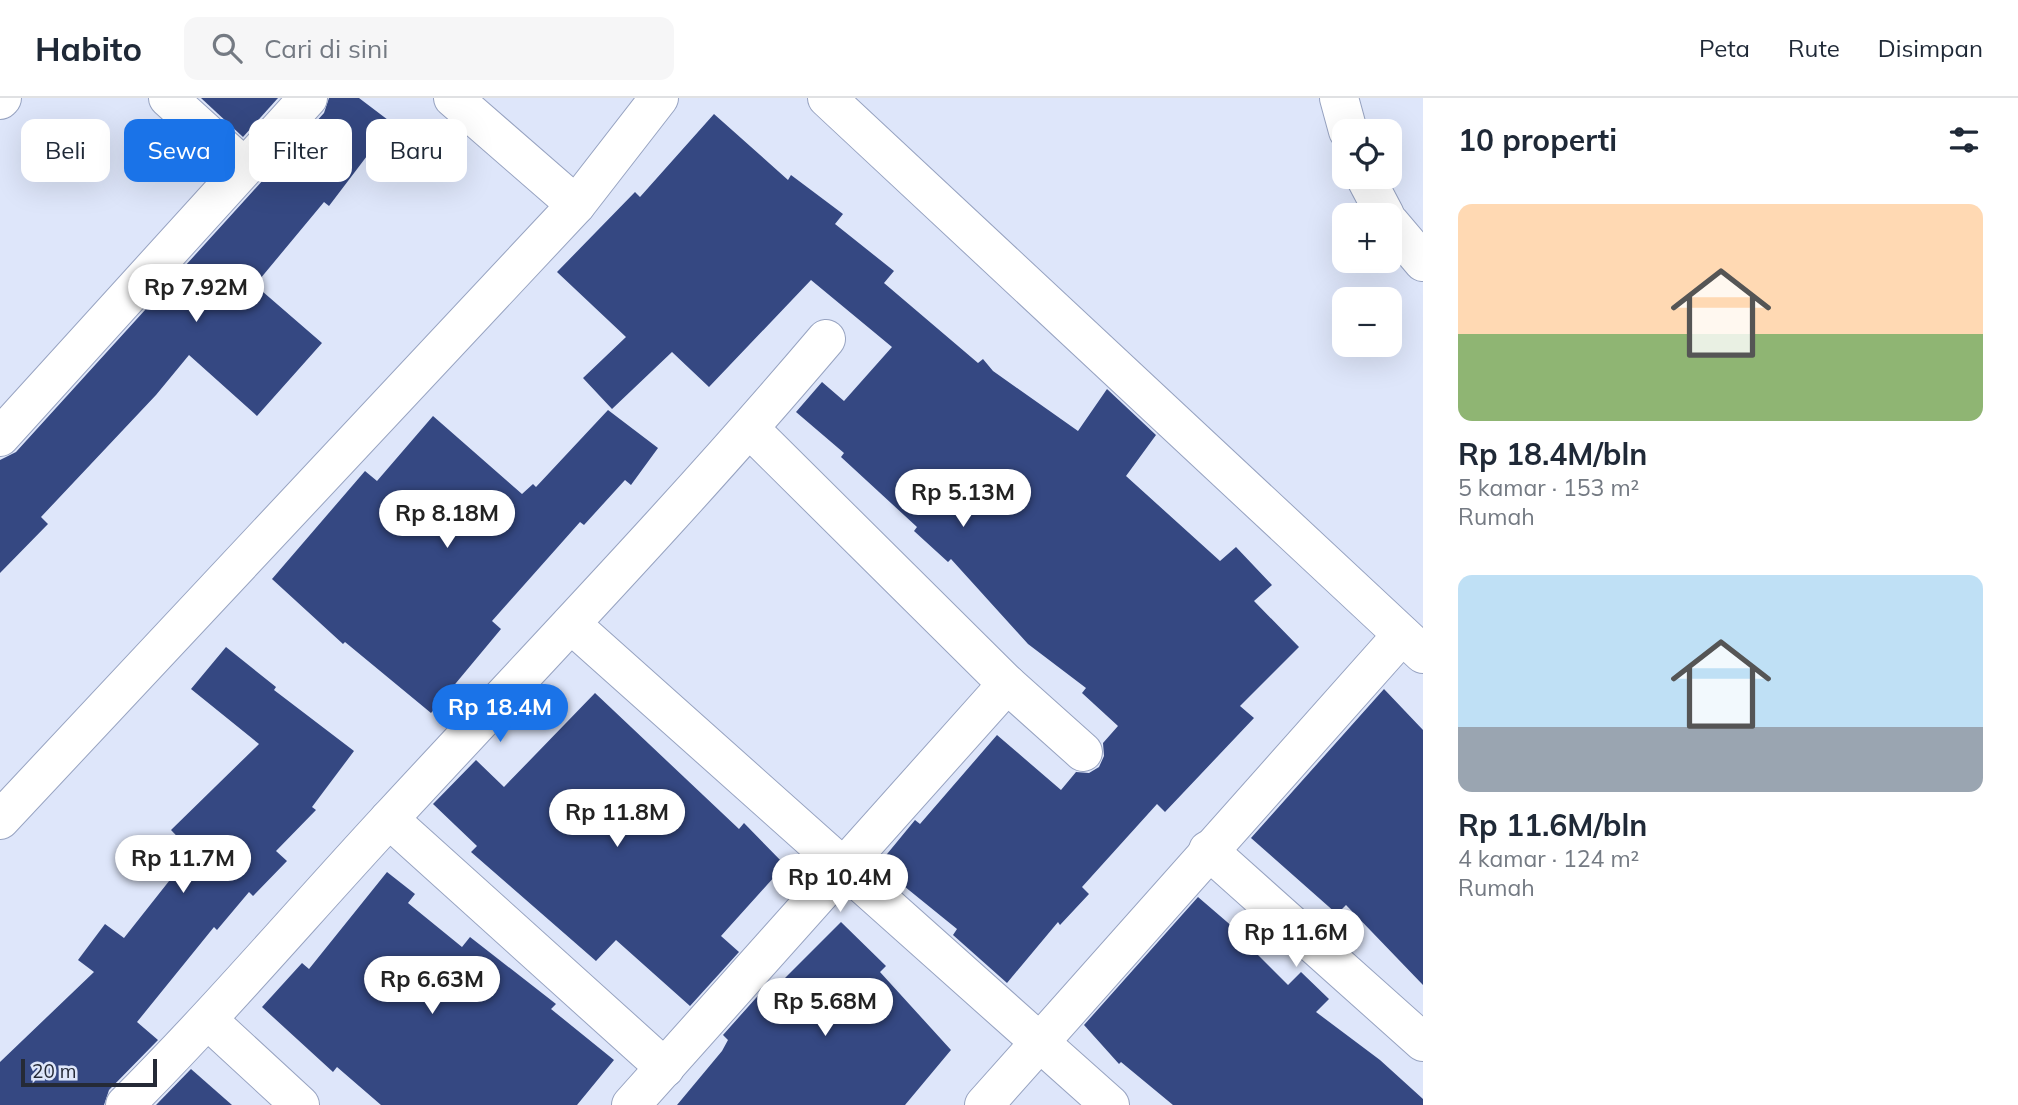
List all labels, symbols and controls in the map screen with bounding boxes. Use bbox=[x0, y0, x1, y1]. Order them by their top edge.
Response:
search box bbox=[184, 17, 674, 80]
text: Habito bbox=[35, 28, 142, 69]
icon: search bbox=[208, 29, 246, 67]
text: Cari di sini bbox=[264, 32, 388, 65]
text: Peta bbox=[1699, 33, 1750, 63]
text: Rute bbox=[1788, 33, 1840, 63]
text: Disimpan bbox=[1878, 33, 1983, 63]
chip: Beli bbox=[21, 119, 110, 182]
chip: Sewa bbox=[124, 119, 235, 182]
chip: Filter bbox=[249, 119, 352, 182]
chip: Baru bbox=[366, 119, 467, 182]
map controls bbox=[1332, 119, 1402, 357]
button: locate bbox=[1332, 119, 1402, 189]
text: 10 properti bbox=[1458, 121, 1617, 159]
icon: filters bbox=[1945, 121, 1983, 159]
button: + bbox=[1332, 203, 1402, 273]
icon: home bbox=[1658, 250, 1784, 376]
pin: Rp 7.92M bbox=[124, 264, 268, 324]
text: Rp 7.92M bbox=[144, 272, 248, 301]
button: − bbox=[1332, 287, 1402, 357]
text: Rp 18.4M/bln bbox=[1458, 435, 1647, 473]
pin: Rp 5.13M bbox=[891, 470, 1035, 529]
text: 5 kamar · 153 m² bbox=[1458, 473, 1639, 502]
text: Rp 5.13M bbox=[911, 477, 1015, 506]
pin: Rp 8.18M bbox=[375, 490, 519, 550]
text: Rp 8.18M bbox=[395, 498, 499, 527]
text: Rumah bbox=[1458, 502, 1535, 531]
icon: home bbox=[1658, 621, 1784, 747]
pin: Rp 18.4M bbox=[428, 684, 572, 744]
text: Rp 18.4M bbox=[448, 692, 552, 721]
pin: Rp 11.8M bbox=[545, 790, 689, 849]
text: Rp 11.8M bbox=[565, 797, 669, 826]
text: Rp 11.6M/bln bbox=[1458, 806, 1647, 844]
pin: Rp 11.7M bbox=[111, 836, 255, 895]
text: Rp 11.7M bbox=[131, 843, 235, 872]
text: 4 kamar · 124 m² bbox=[1458, 844, 1639, 873]
pin: Rp 10.4M bbox=[768, 854, 912, 914]
text: Rp 10.4M bbox=[788, 862, 892, 891]
text: Rumah bbox=[1458, 873, 1535, 902]
pin: Rp 11.6M bbox=[1224, 910, 1368, 969]
text: Rp 11.6M bbox=[1244, 917, 1348, 946]
pin: Rp 6.63M bbox=[360, 956, 504, 1016]
text: Rp 6.63M bbox=[380, 964, 484, 993]
pin: Rp 5.68M bbox=[753, 978, 897, 1038]
text: Rp 5.68M bbox=[773, 986, 877, 1015]
scale bar bbox=[21, 1056, 158, 1088]
text: 20 m bbox=[32, 1059, 76, 1083]

